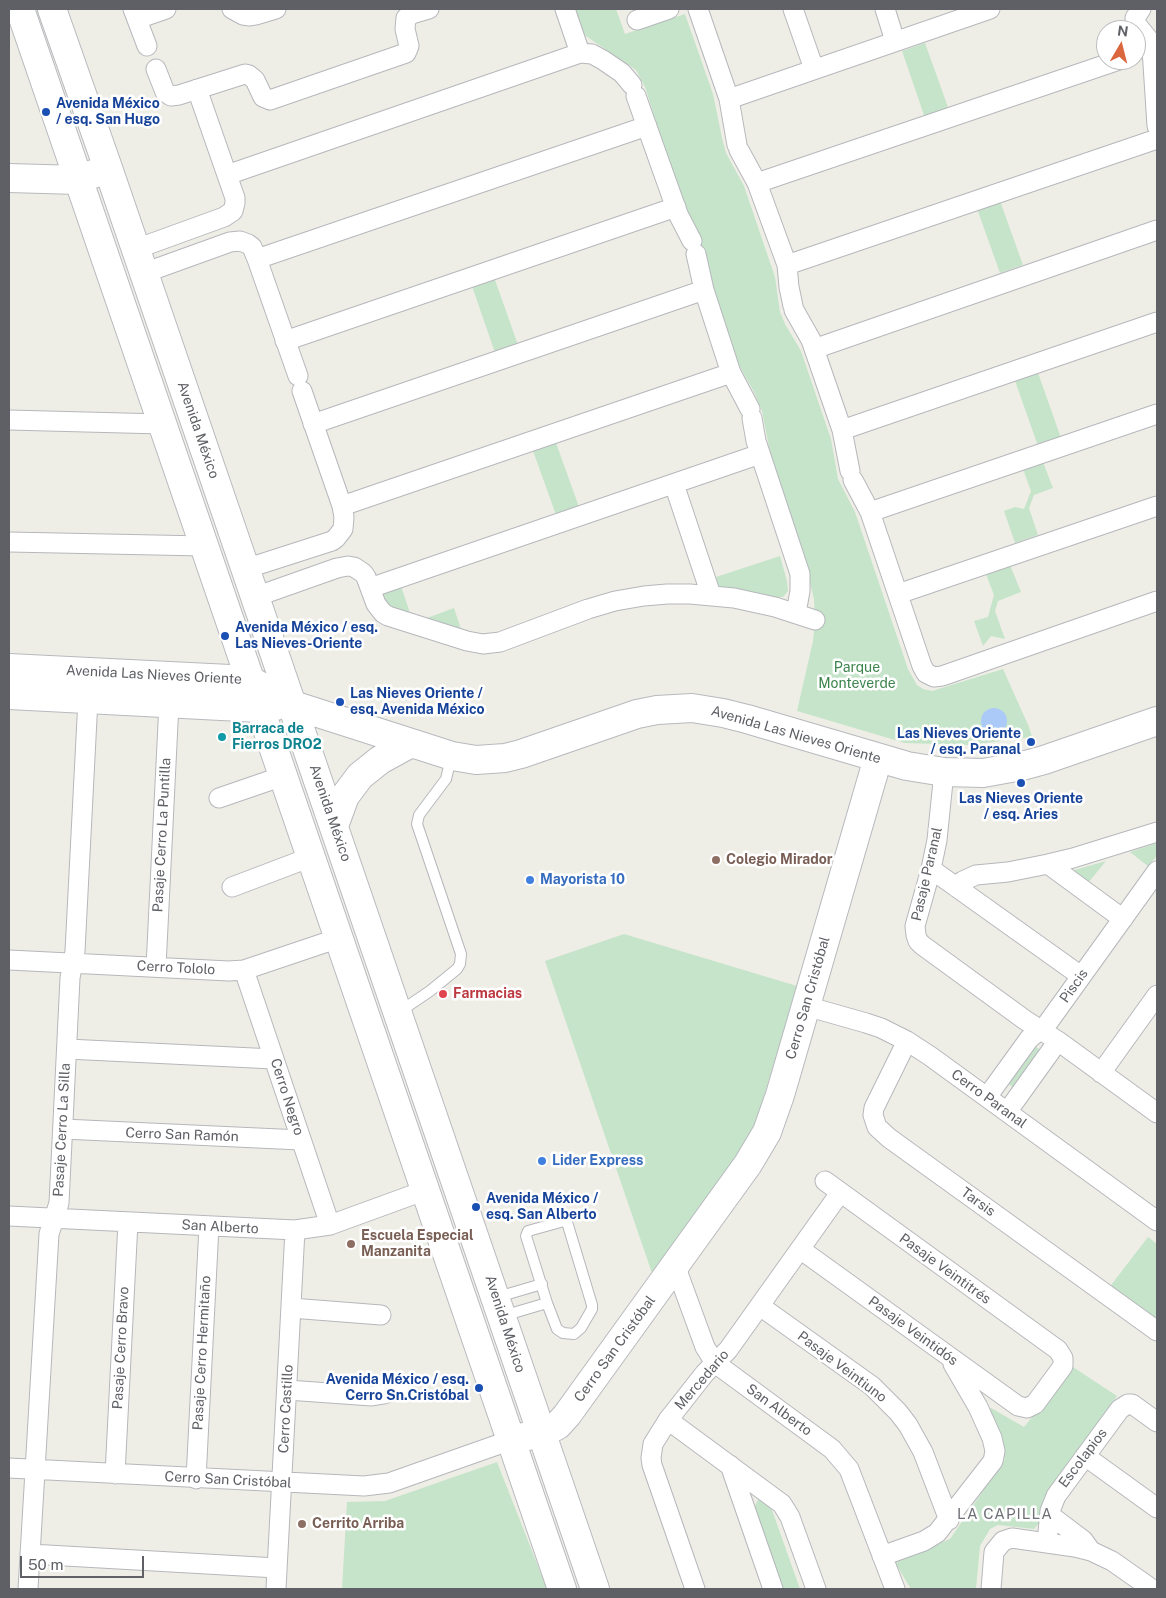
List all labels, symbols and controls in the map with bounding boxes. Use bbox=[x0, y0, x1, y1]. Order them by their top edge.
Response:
north arrow bbox=[1096, 20, 1146, 70]
text: N bbox=[1116, 22, 1129, 40]
place label: Avenida México / esq. San Hugo bbox=[56, 96, 160, 128]
marker: Avenida México / esq. San Hugo bbox=[40, 106, 52, 118]
street label: Avenida México bbox=[174, 379, 222, 481]
place label: Avenida México / esq. Las Nieves-Oriente bbox=[235, 620, 378, 652]
marker: Avenida México / esq. Las Nieves-Oriente bbox=[219, 630, 231, 642]
park label: Parque Monteverde bbox=[818, 660, 896, 692]
street label: Avenida Las Nieves Oriente bbox=[66, 662, 242, 688]
place label: Las Nieves Oriente / esq. Avenida México bbox=[350, 686, 485, 719]
marker: Las Nieves Oriente / esq. Avenida México bbox=[334, 696, 346, 708]
street label: Avenida Las Nieves Oriente bbox=[709, 703, 883, 767]
place label: Barraca de Fierros DRO2 bbox=[232, 721, 322, 754]
place label: Las Nieves Oriente / esq. Paranal bbox=[897, 726, 1021, 759]
marker: Barraca de Fierros DRO2 bbox=[216, 731, 228, 743]
marker: Las Nieves Oriente / esq. Paranal bbox=[1025, 736, 1037, 748]
street label: Pasaje Cerro La Puntilla bbox=[150, 757, 174, 913]
street label: Avenida México bbox=[306, 762, 354, 864]
marker: Las Nieves Oriente / esq. Aries bbox=[1015, 777, 1027, 789]
place label: Las Nieves Oriente / esq. Aries bbox=[959, 791, 1083, 824]
street label: Pasaje Paranal bbox=[908, 825, 946, 923]
place label: Colegio Mirador bbox=[726, 852, 833, 868]
marker: Colegio Mirador bbox=[710, 854, 722, 866]
place label: Mayorista 10 bbox=[540, 872, 625, 888]
marker: Mayorista 10 bbox=[524, 874, 536, 886]
street label: Cerro San Cristóbal bbox=[782, 935, 834, 1061]
street label: Cerro Tololo bbox=[136, 958, 216, 978]
street label: Piscis bbox=[1056, 966, 1092, 1006]
place label: Farmacias bbox=[453, 986, 522, 1002]
marker: Farmacias bbox=[437, 988, 449, 1000]
street label: Cerro Negro bbox=[267, 1056, 307, 1138]
street label: Pasaje Cerro La Silla bbox=[50, 1063, 74, 1197]
street label: Cerro Paranal bbox=[948, 1066, 1030, 1132]
street label: Cerro San Ramón bbox=[125, 1125, 239, 1145]
place label: Lider Express bbox=[552, 1153, 643, 1169]
marker: Lider Express bbox=[536, 1155, 548, 1167]
street label: Tarsis bbox=[958, 1184, 998, 1220]
place label: Avenida México / esq. San Alberto bbox=[486, 1191, 598, 1224]
marker: Avenida México / esq. San Alberto bbox=[470, 1201, 482, 1213]
street label: San Alberto bbox=[181, 1217, 259, 1237]
place label: Escuela Especial Manzanita bbox=[361, 1228, 473, 1260]
street label: Pasaje Veintitrés bbox=[896, 1230, 994, 1308]
marker: Escuela Especial Manzanita bbox=[345, 1238, 357, 1250]
street label: Avenida México bbox=[481, 1273, 529, 1375]
street label: Pasaje Cerro Hermitaño bbox=[190, 1275, 214, 1431]
street label: Pasaje Cerro Bravo bbox=[109, 1286, 133, 1410]
street label: Cerro San Cristóbal bbox=[571, 1293, 659, 1405]
street label: Pasaje Veintidós bbox=[865, 1293, 961, 1369]
street label: Pasaje Veintiuno bbox=[794, 1328, 890, 1406]
street label: Mercedario bbox=[671, 1347, 733, 1413]
street label: Cerro Castillo bbox=[275, 1364, 297, 1454]
place label: Avenida México / esq. Cerro Sn.Cristóbal bbox=[326, 1372, 469, 1404]
street label: San Alberto bbox=[743, 1380, 815, 1440]
marker: Avenida México / esq. Cerro Sn.Cristóbal bbox=[473, 1382, 485, 1394]
street label: Escolapios bbox=[1055, 1425, 1111, 1491]
street label: Cerro San Cristóbal bbox=[164, 1468, 292, 1492]
district label: LA CAPILLA bbox=[956, 1505, 1054, 1523]
place label: Cerrito Arriba bbox=[312, 1516, 404, 1532]
marker: Cerrito Arriba bbox=[296, 1518, 308, 1530]
scale bar bbox=[22, 1546, 146, 1578]
text: 50 m bbox=[28, 1556, 63, 1573]

